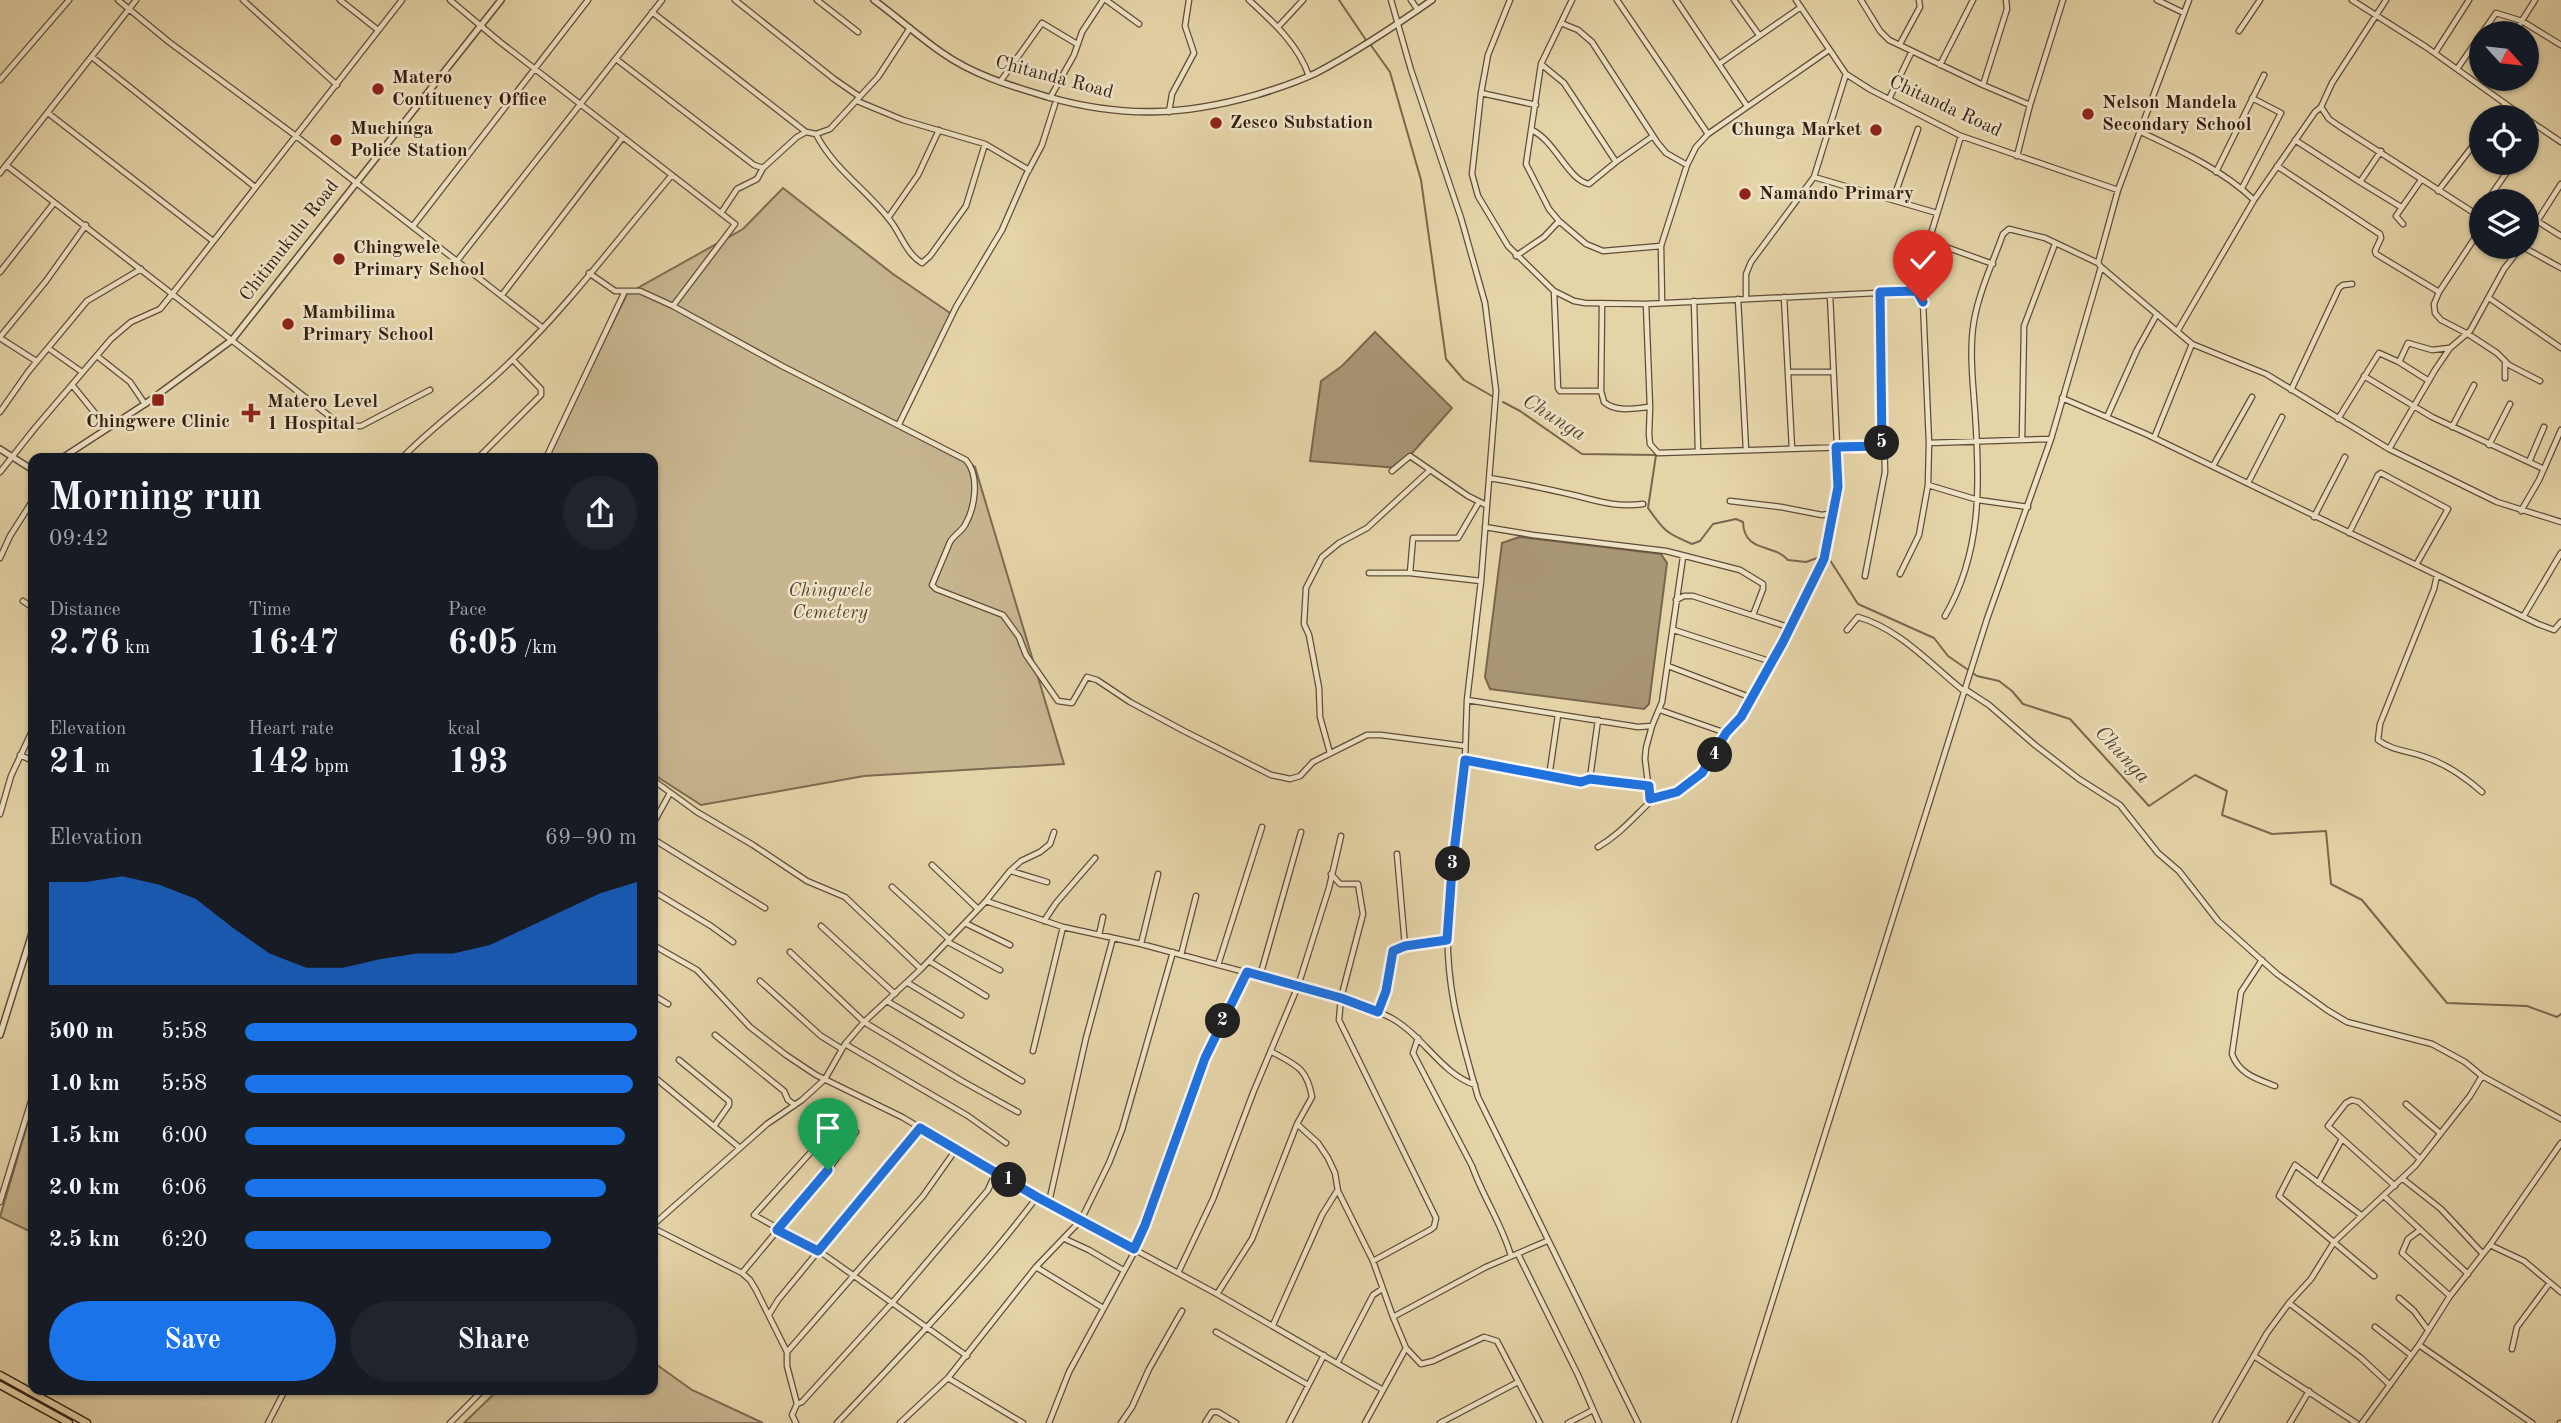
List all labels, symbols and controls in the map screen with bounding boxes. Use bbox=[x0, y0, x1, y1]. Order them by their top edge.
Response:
north arrow bbox=[2469, 21, 2539, 91]
map controls bbox=[2469, 21, 2539, 259]
street label: Chitanda Road bbox=[993, 53, 1115, 103]
place label: Matero Contituency Office bbox=[392, 69, 547, 110]
street label: Chitanda Road bbox=[1886, 73, 2004, 141]
marker: Matero Contituency Office bbox=[370, 81, 386, 97]
place label: Nelson Mandela Secondary School bbox=[2102, 94, 2252, 135]
button: locate bbox=[2469, 105, 2539, 175]
marker: Nelson Mandela Secondary School bbox=[2080, 106, 2096, 122]
place label: Zesco Substation bbox=[1230, 114, 1373, 133]
marker: Zesco Substation bbox=[1208, 115, 1224, 131]
place label: Muchinga Police Station bbox=[350, 120, 468, 161]
place label: Chunga Market bbox=[1731, 121, 1862, 140]
marker: Chunga Market bbox=[1868, 122, 1884, 138]
marker: Muchinga Police Station bbox=[328, 132, 344, 148]
street label: Chitimukulu Road bbox=[237, 177, 343, 305]
place label: Namando Primary bbox=[1759, 185, 1914, 204]
marker: Namando Primary bbox=[1737, 186, 1753, 202]
button: layers bbox=[2469, 189, 2539, 259]
pin bbox=[1893, 230, 1953, 302]
place label: Chingwele Primary School bbox=[353, 239, 485, 280]
icon: check bbox=[1904, 241, 1942, 279]
marker: Chingwele Primary School bbox=[331, 251, 347, 267]
place label: Mambilima Primary School bbox=[302, 304, 434, 345]
marker: Mambilima Primary School bbox=[280, 316, 296, 332]
water label: Chunga bbox=[1519, 390, 1589, 446]
marker: Chingwere Clinic bbox=[150, 392, 166, 408]
place label: Matero Level 1 Hospital bbox=[267, 393, 378, 434]
marker: Matero Level 1 Hospital bbox=[241, 403, 261, 423]
place label: Chingwere Clinic bbox=[86, 413, 230, 432]
pin: 5 bbox=[1864, 426, 1899, 460]
text: 5 bbox=[1876, 433, 1887, 452]
button: share bbox=[563, 476, 637, 550]
text: Morning run bbox=[49, 480, 262, 518]
text: 09:42 bbox=[49, 527, 109, 550]
park label: Chingwele Cemetery bbox=[788, 582, 872, 623]
text: Distance bbox=[49, 601, 121, 620]
text: Time bbox=[248, 601, 291, 620]
text: Pace bbox=[448, 601, 486, 620]
text: 2.76 bbox=[49, 626, 120, 661]
text: 16:47 bbox=[248, 626, 339, 661]
text: 6:05 bbox=[448, 626, 518, 661]
text: km bbox=[120, 639, 150, 658]
text: /km bbox=[518, 639, 557, 658]
text: Elevation bbox=[49, 720, 126, 739]
text: Heart rate bbox=[248, 720, 334, 739]
text: kcal bbox=[448, 720, 480, 739]
water label: Chunga bbox=[2090, 722, 2154, 788]
pin: 4 bbox=[1698, 738, 1732, 772]
text: 21 bbox=[49, 745, 90, 780]
text: 142 bbox=[248, 745, 309, 780]
text: 193 bbox=[448, 745, 509, 780]
text: 4 bbox=[1709, 745, 1720, 764]
text: m bbox=[90, 758, 110, 777]
text: bpm bbox=[309, 758, 349, 777]
text: Elevation bbox=[49, 826, 143, 849]
text: 69–90 m bbox=[545, 826, 637, 849]
pin: 3 bbox=[1436, 846, 1470, 882]
text: 3 bbox=[1447, 854, 1458, 873]
pin: 2 bbox=[1206, 1004, 1240, 1038]
text: 2 bbox=[1217, 1011, 1228, 1030]
text: 500 m bbox=[49, 1020, 114, 1043]
text: 5:58 bbox=[161, 1020, 207, 1043]
text: 1.0 km bbox=[49, 1072, 120, 1095]
text: 5:58 bbox=[161, 1072, 207, 1095]
pin bbox=[798, 1098, 858, 1170]
icon: arrive bbox=[809, 1109, 847, 1147]
text: 1.5 km bbox=[49, 1124, 120, 1147]
text: 6:00 bbox=[161, 1124, 207, 1147]
pin: 1 bbox=[992, 1162, 1026, 1198]
text: 1 bbox=[1003, 1170, 1014, 1189]
text: 2.0 km bbox=[49, 1176, 120, 1199]
text: 6:06 bbox=[161, 1176, 207, 1199]
text: 2.5 km bbox=[49, 1228, 120, 1251]
text: 6:20 bbox=[161, 1228, 207, 1251]
button: Save bbox=[49, 1301, 336, 1381]
button: Share bbox=[350, 1301, 637, 1381]

